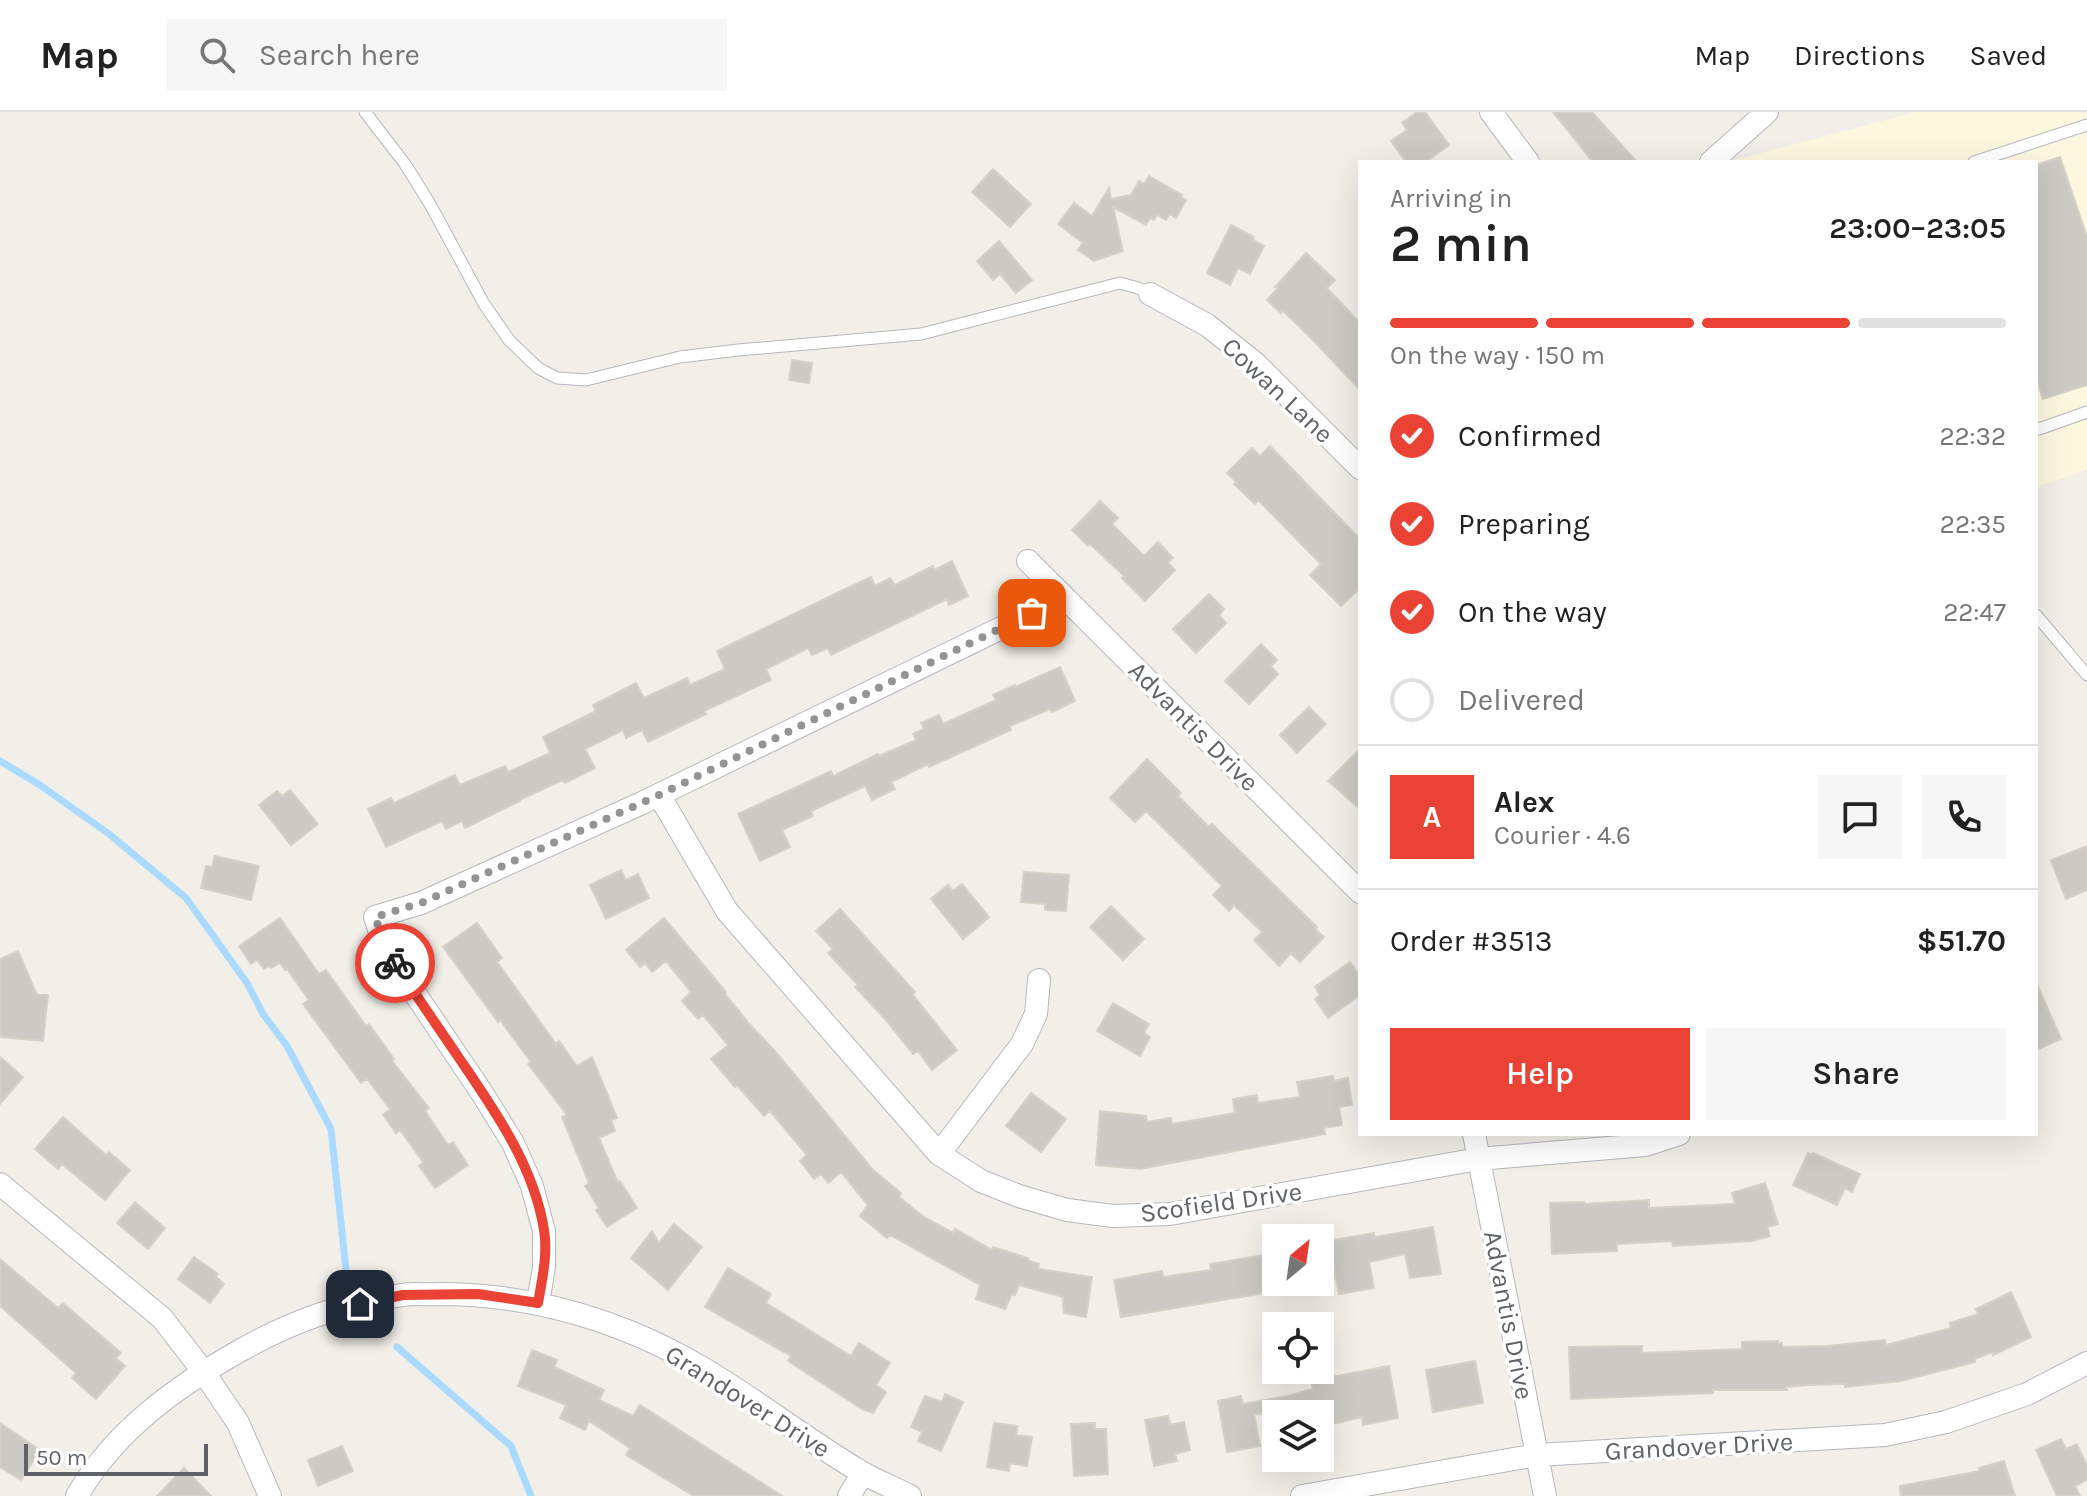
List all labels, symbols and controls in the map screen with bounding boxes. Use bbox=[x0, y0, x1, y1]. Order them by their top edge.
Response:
search box bbox=[167, 19, 727, 91]
text: Map bbox=[40, 33, 119, 78]
icon: search bbox=[195, 33, 239, 77]
text: Search here bbox=[259, 37, 420, 73]
text: Map bbox=[1695, 39, 1750, 72]
text: Directions bbox=[1794, 39, 1926, 72]
text: Saved bbox=[1970, 39, 2047, 72]
text: Arriving in bbox=[1390, 183, 1512, 214]
text: 23:00–23:05 bbox=[1829, 210, 2006, 246]
text: 2 min bbox=[1390, 213, 1532, 274]
street label: Cowan Lane bbox=[1216, 331, 1340, 450]
text: On the way · 150 m bbox=[1390, 340, 1605, 371]
icon: check bbox=[1390, 414, 1434, 458]
text: Confirmed bbox=[1458, 418, 1602, 454]
text: 22:32 bbox=[1939, 421, 2006, 452]
icon: check bbox=[1390, 502, 1434, 546]
text: Preparing bbox=[1458, 506, 1590, 542]
text: 22:35 bbox=[1940, 509, 2006, 540]
pin bbox=[998, 579, 1066, 647]
icon: check bbox=[1390, 590, 1434, 634]
icon: bag bbox=[1010, 591, 1054, 635]
text: On the way bbox=[1458, 594, 1607, 630]
text: 22:47 bbox=[1943, 597, 2006, 628]
street label: Advantis Drive bbox=[1122, 655, 1265, 798]
text: Delivered bbox=[1458, 682, 1585, 718]
button: chat bbox=[1818, 775, 1902, 859]
button: phone bbox=[1922, 775, 2006, 859]
text: Alex bbox=[1494, 784, 1554, 820]
text: A bbox=[1423, 799, 1441, 835]
text: Courier · 4.6 bbox=[1494, 820, 1631, 851]
courier bbox=[355, 923, 435, 1003]
text: Order #3513 bbox=[1390, 923, 1552, 959]
text: $51.70 bbox=[1917, 923, 2006, 959]
icon: bike bbox=[373, 941, 417, 985]
button: Help bbox=[1390, 1028, 1690, 1120]
button: Share bbox=[1706, 1028, 2006, 1120]
street label: Scofield Drive bbox=[1138, 1176, 1304, 1229]
north arrow bbox=[1262, 1224, 1334, 1296]
map controls bbox=[1262, 1224, 1334, 1472]
street label: Advantis Drive bbox=[1477, 1228, 1540, 1402]
pin bbox=[326, 1270, 394, 1338]
icon: home bbox=[338, 1282, 382, 1326]
button: locate bbox=[1262, 1312, 1334, 1384]
street label: Grandover Drive bbox=[660, 1338, 836, 1465]
button: layers bbox=[1262, 1400, 1334, 1472]
street label: Grandover Drive bbox=[1604, 1426, 1794, 1467]
scale bar bbox=[24, 1440, 208, 1476]
text: 50 m bbox=[36, 1445, 87, 1471]

